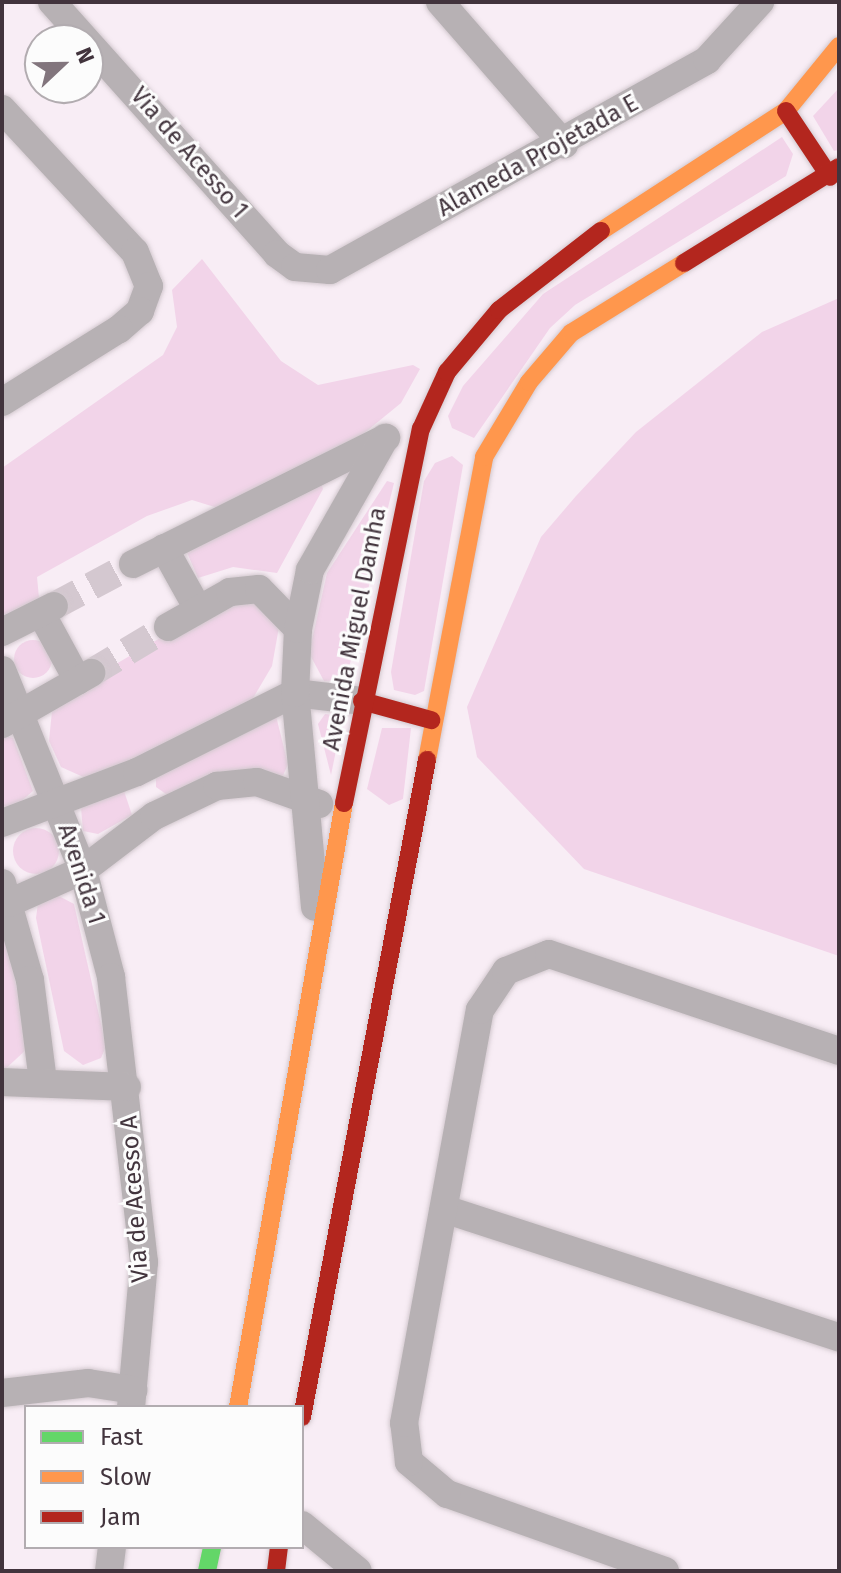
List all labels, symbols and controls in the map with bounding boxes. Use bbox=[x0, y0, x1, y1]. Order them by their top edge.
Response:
north arrow bbox=[24, 24, 104, 104]
text: N bbox=[70, 44, 100, 67]
street label: Via de Acesso 1 bbox=[124, 82, 254, 224]
street label: Alameda Projetada E bbox=[433, 89, 643, 223]
street label: Avenida Miguel Damha bbox=[317, 505, 393, 753]
street label: Avenida 1 bbox=[51, 820, 111, 928]
street label: Via de Acesso A bbox=[115, 1114, 155, 1284]
legend bbox=[24, 1405, 304, 1549]
text: Fast bbox=[100, 1423, 143, 1451]
text: Slow bbox=[100, 1463, 151, 1491]
text: Jam bbox=[100, 1503, 141, 1531]

